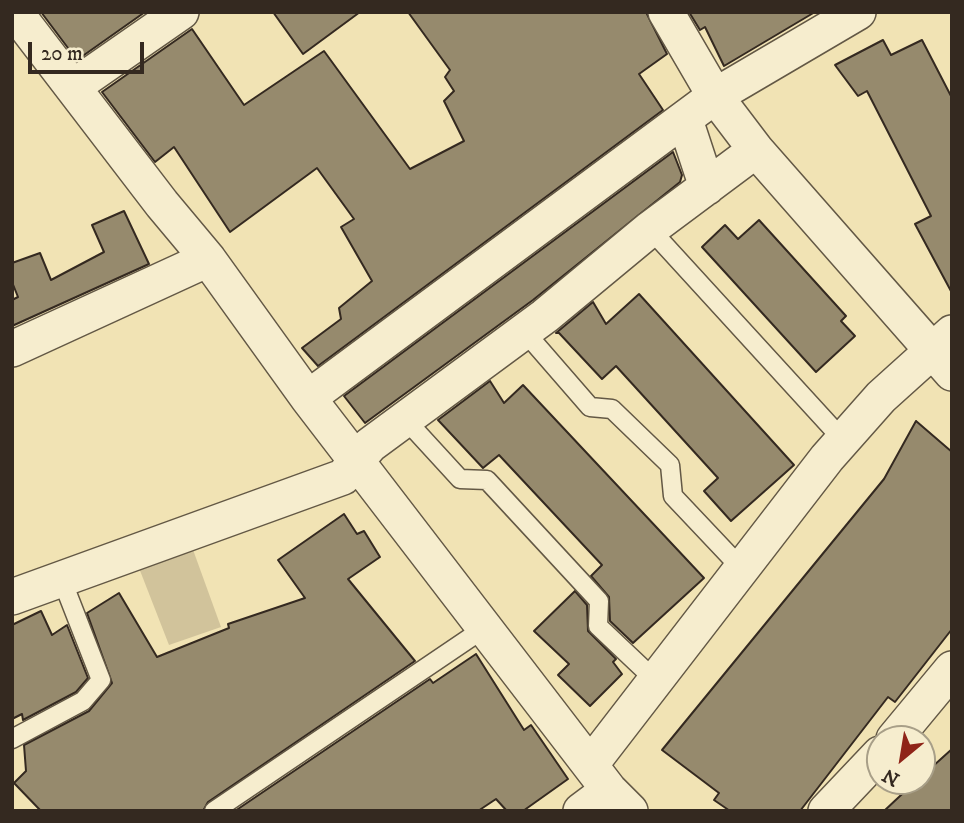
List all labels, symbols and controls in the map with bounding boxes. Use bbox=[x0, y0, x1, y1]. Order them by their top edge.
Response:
scale bar bbox=[32, 28, 147, 72]
text: 20 m bbox=[41, 41, 83, 67]
north arrow bbox=[866, 725, 936, 795]
text: N bbox=[879, 763, 904, 791]

